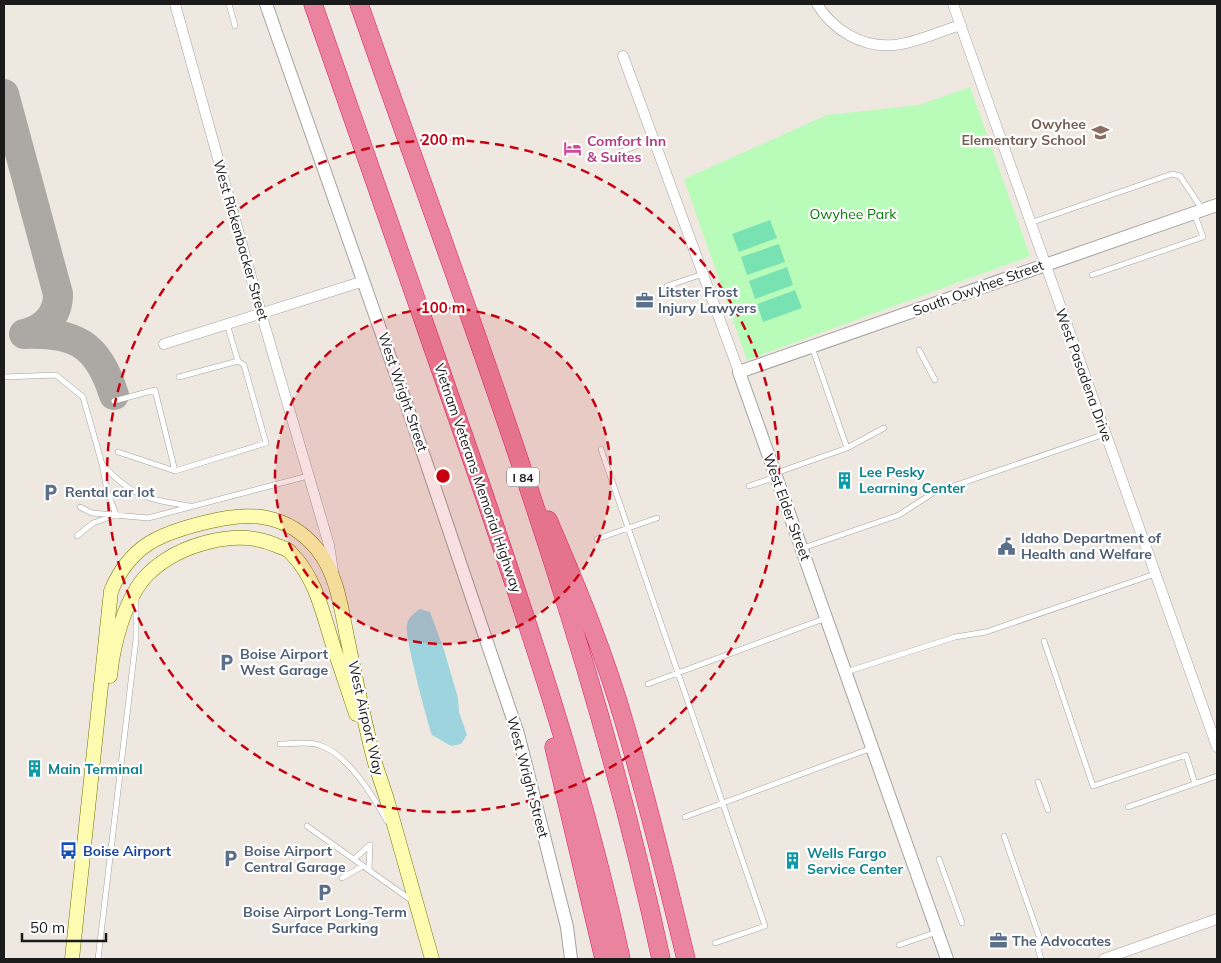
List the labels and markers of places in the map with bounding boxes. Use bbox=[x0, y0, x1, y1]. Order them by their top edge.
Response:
place label: Owyhee Elementary School bbox=[962, 115, 1086, 149]
school or university icon: Owyhee Elementary School bbox=[1090, 122, 1110, 142]
place label: Comfort Inn & Suites bbox=[587, 132, 666, 166]
hotel icon: Comfort Inn & Suites bbox=[563, 139, 583, 159]
place label: Litster Frost Injury Lawyers bbox=[658, 283, 757, 317]
office icon: Litster Frost Injury Lawyers bbox=[634, 290, 654, 310]
place label: Lee Pesky Learning Center bbox=[859, 463, 966, 497]
centre of rings bbox=[434, 467, 452, 485]
building icon: Lee Pesky Learning Center bbox=[835, 470, 855, 490]
parking icon: Rental car lot bbox=[41, 482, 61, 502]
place label: Rental car lot bbox=[65, 483, 155, 501]
place label: Idaho Department of Health and Welfare bbox=[1021, 529, 1162, 563]
public building icon: Idaho Department of Health and Welfare bbox=[997, 536, 1017, 556]
place label: Boise Airport West Garage bbox=[240, 645, 329, 679]
parking icon: Boise Airport West Garage bbox=[216, 652, 236, 672]
building icon: Main Terminal bbox=[24, 759, 44, 779]
place label: Main Terminal bbox=[48, 760, 143, 778]
bus stop icon: Boise Airport bbox=[59, 841, 79, 861]
place label: Boise Airport bbox=[83, 842, 172, 860]
place label: Boise Airport Central Garage bbox=[244, 842, 346, 876]
place label: Wells Fargo Service Center bbox=[807, 844, 903, 878]
parking icon: Boise Airport Central Garage bbox=[220, 849, 240, 869]
building icon: Wells Fargo Service Center bbox=[783, 851, 803, 871]
parking icon: Boise Airport Long-Term Surface Parking bbox=[315, 882, 335, 902]
place label: Boise Airport Long-Term Surface Parking bbox=[243, 903, 407, 937]
office icon: The Advocates bbox=[988, 931, 1008, 951]
place label: The Advocates bbox=[1012, 932, 1111, 950]

